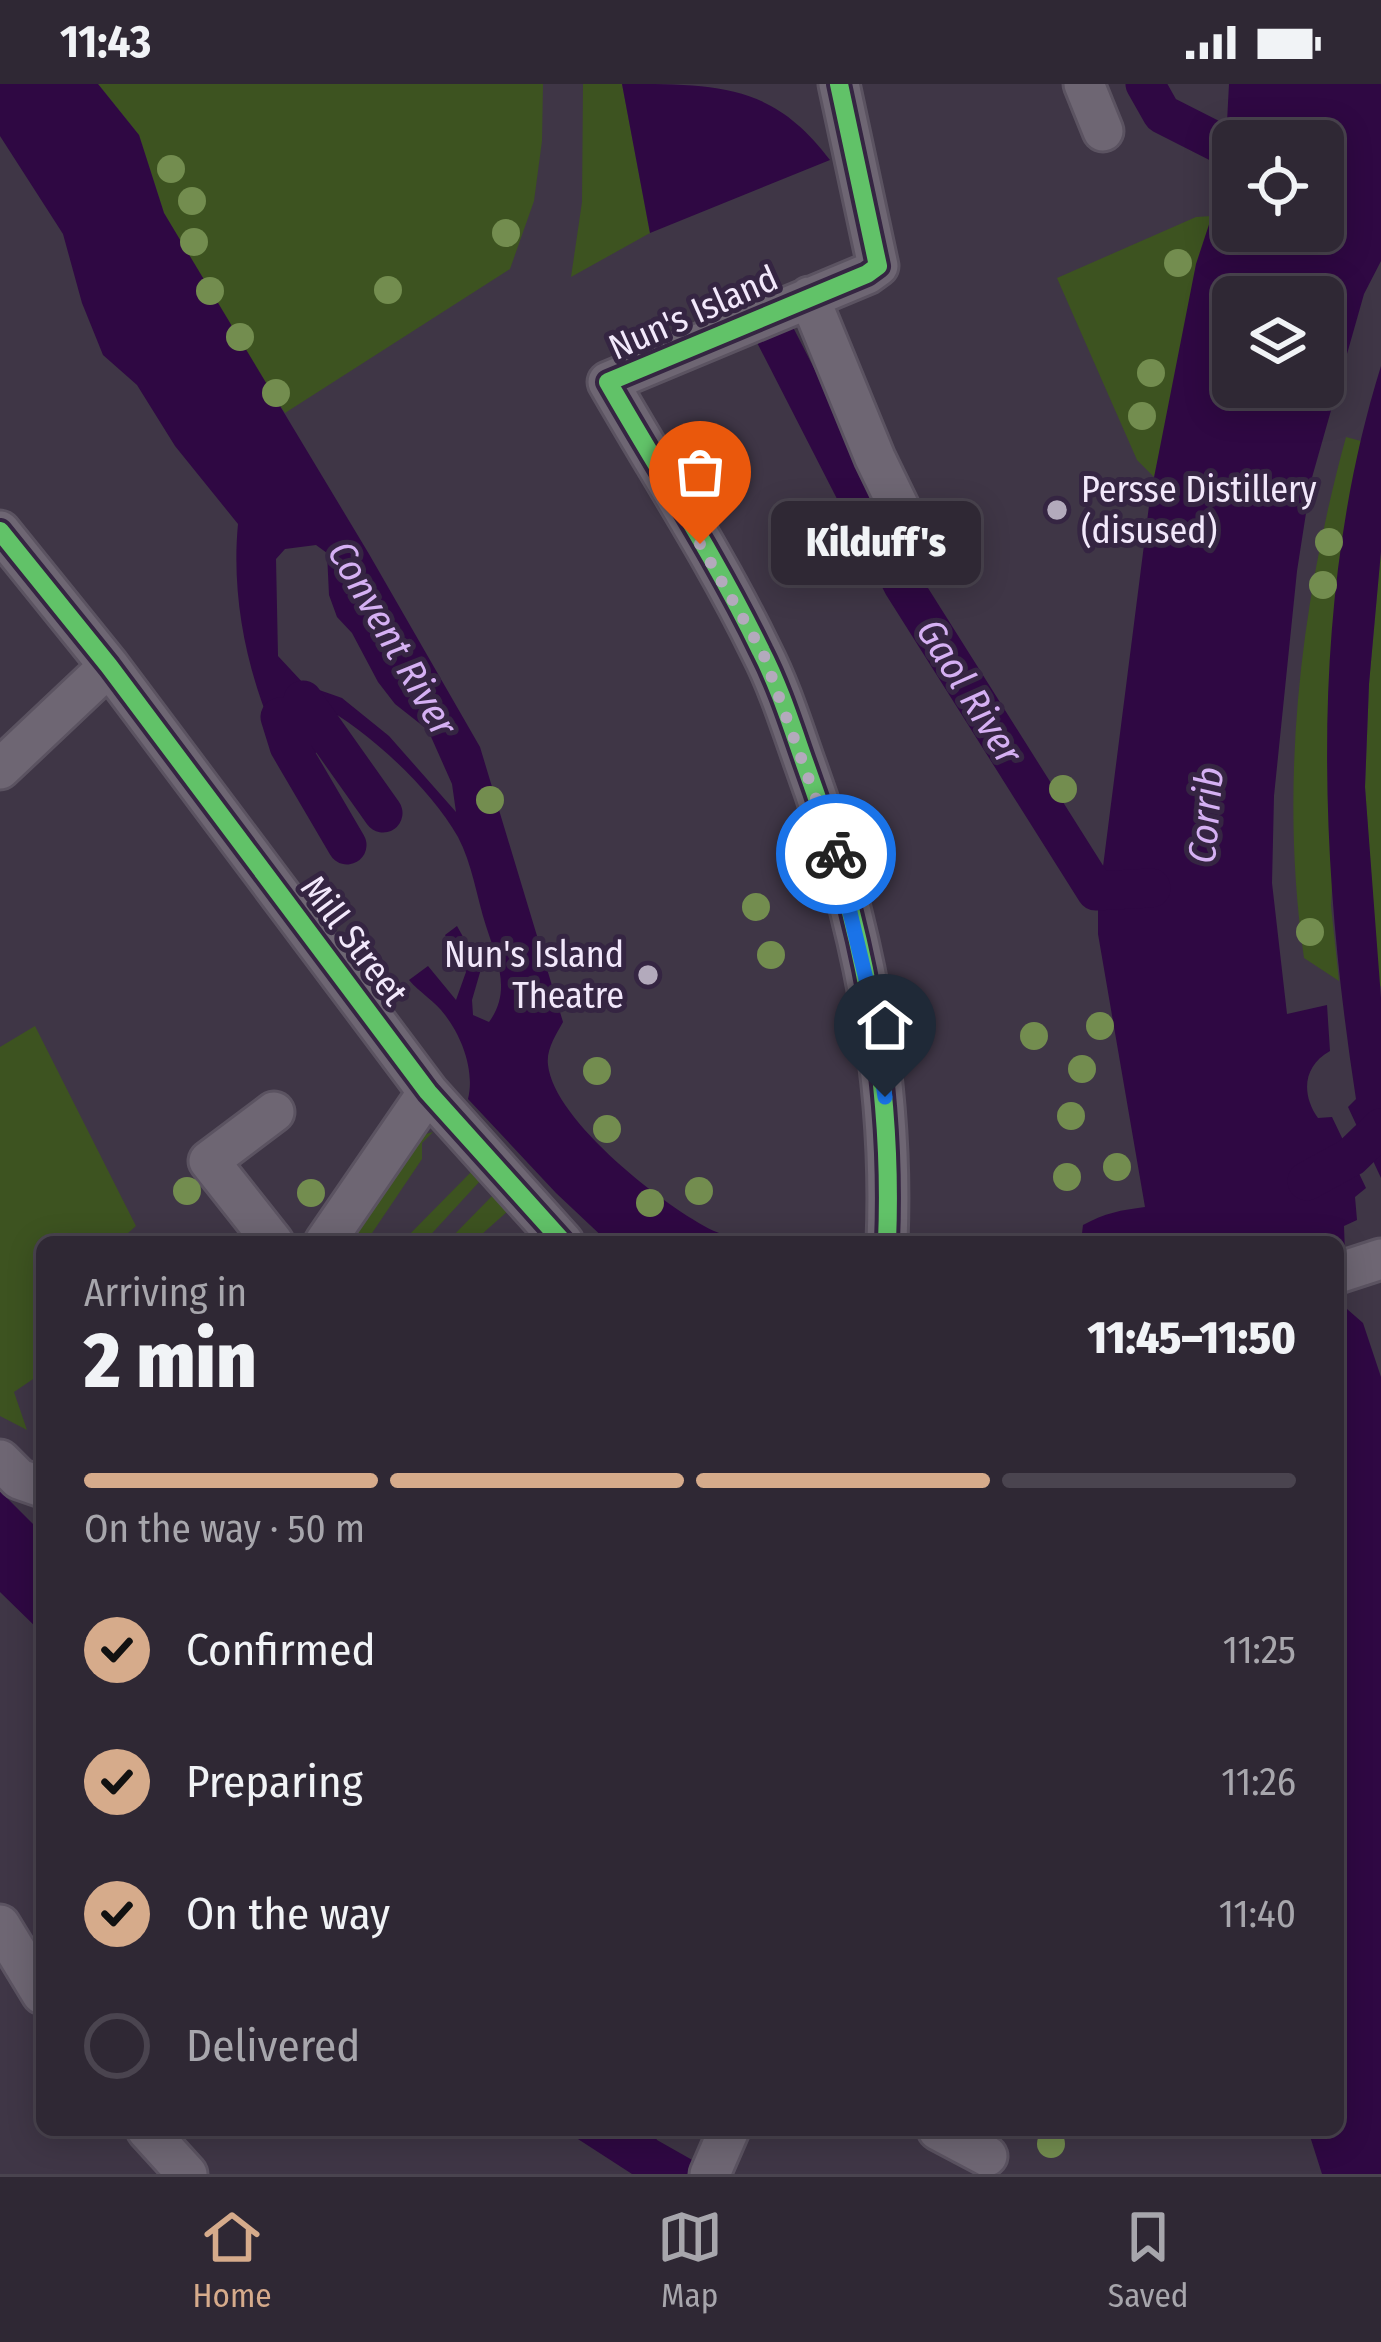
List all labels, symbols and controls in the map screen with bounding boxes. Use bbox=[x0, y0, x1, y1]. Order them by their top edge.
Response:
text: 11:43 bbox=[60, 15, 151, 69]
map controls bbox=[1212, 120, 1344, 408]
button: locate bbox=[1212, 120, 1344, 252]
street label: Nun's Island bbox=[602, 256, 785, 370]
button: layers bbox=[1212, 276, 1344, 408]
pin bbox=[649, 421, 751, 544]
icon: bag bbox=[667, 439, 733, 505]
place label: Persse Distillery (disused) bbox=[1081, 468, 1317, 553]
marker: Persse Distillery (disused) bbox=[1044, 497, 1070, 523]
callout: Kilduff's bbox=[772, 502, 982, 586]
text: Kilduff's bbox=[806, 520, 946, 566]
water label: Convent River bbox=[318, 533, 467, 745]
water label: Gaol River bbox=[907, 611, 1032, 774]
water label: Corrib bbox=[1179, 765, 1233, 865]
courier bbox=[776, 794, 896, 914]
icon: bike bbox=[803, 821, 869, 887]
street label: Mill Street bbox=[291, 867, 417, 1014]
place label: Nun's Island Theatre bbox=[444, 933, 624, 1018]
marker: Nun's Island Theatre bbox=[635, 962, 661, 988]
pin bbox=[834, 974, 936, 1097]
icon: home bbox=[852, 992, 918, 1058]
text: Arriving in bbox=[84, 1270, 247, 1316]
text: 11:45–11:50 bbox=[1087, 1311, 1296, 1365]
text: 2 min bbox=[84, 1314, 257, 1408]
text: On the way · 50 m bbox=[84, 1506, 365, 1552]
icon: check bbox=[84, 1617, 150, 1683]
text: Confirmed bbox=[186, 1623, 376, 1677]
text: 11:25 bbox=[1223, 1627, 1296, 1673]
icon: check bbox=[84, 1749, 150, 1815]
text: Preparing bbox=[186, 1755, 363, 1809]
text: 11:26 bbox=[1221, 1759, 1296, 1805]
icon: check bbox=[84, 1881, 150, 1947]
text: On the way bbox=[186, 1887, 390, 1941]
text: 11:40 bbox=[1219, 1891, 1296, 1937]
text: Delivered bbox=[186, 2019, 360, 2073]
tab: Home bbox=[193, 2204, 272, 2316]
tab: Map bbox=[657, 2204, 723, 2316]
tab: Saved bbox=[1108, 2204, 1188, 2316]

